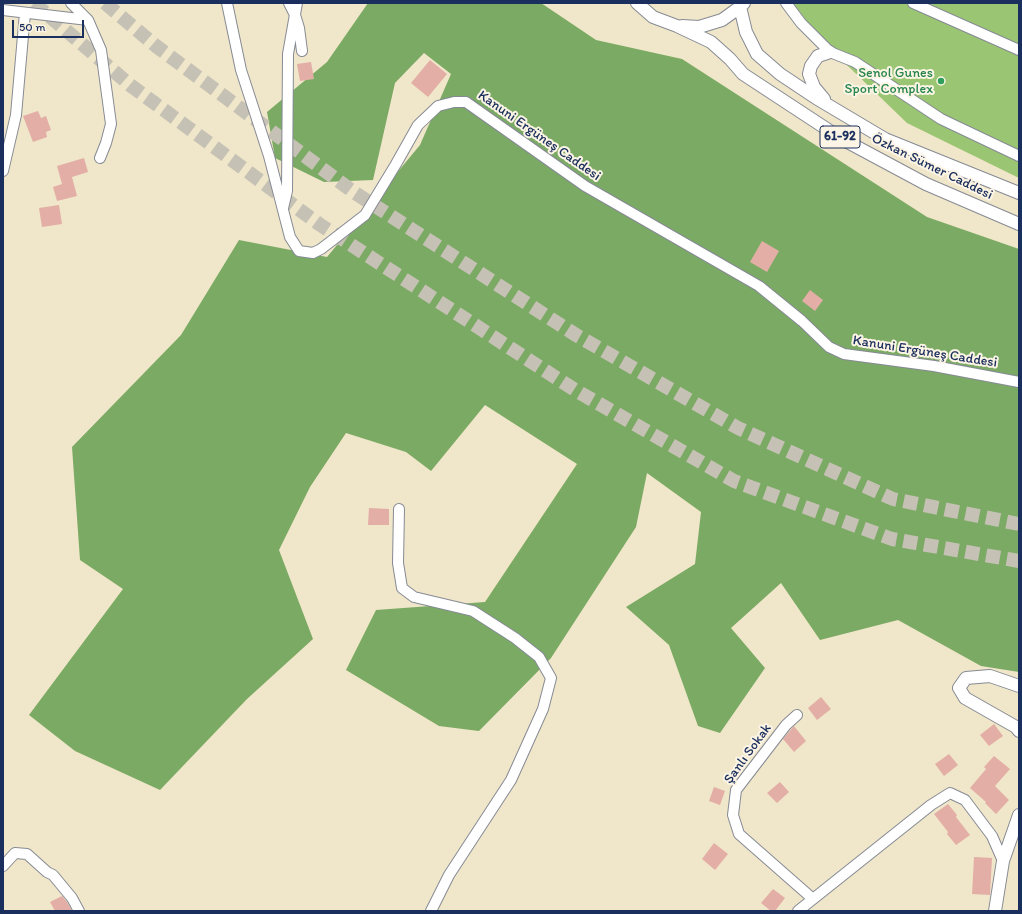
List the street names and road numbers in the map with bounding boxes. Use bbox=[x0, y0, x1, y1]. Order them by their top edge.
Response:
street label: Kanuni Ergüneş Caddesi bbox=[474, 87, 604, 185]
road number: 61-92 bbox=[820, 126, 860, 148]
street label: Özkan Sümer Caddesi bbox=[869, 130, 995, 204]
street label: Kanuni Ergüneş Caddesi bbox=[852, 332, 998, 372]
street label: Şanlı Sokak bbox=[721, 721, 775, 787]

